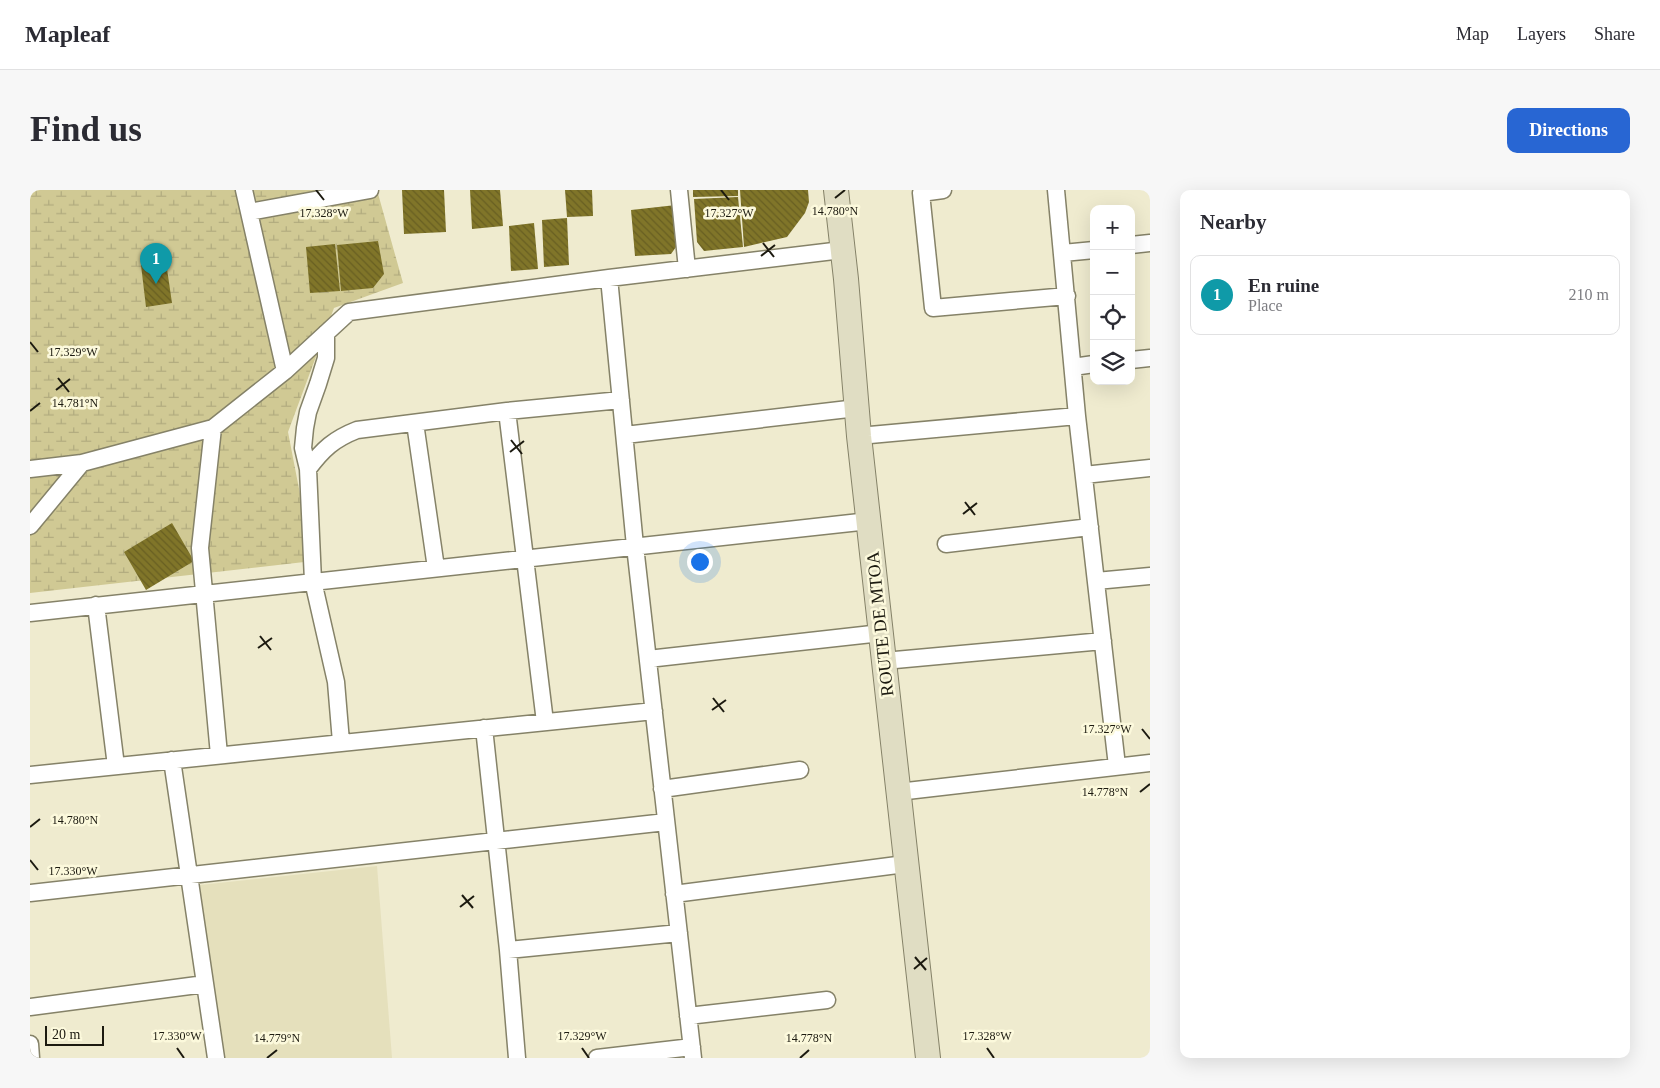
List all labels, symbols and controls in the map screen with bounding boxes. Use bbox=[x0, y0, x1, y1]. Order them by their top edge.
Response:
text: Mapleaf bbox=[25, 21, 110, 47]
text: Map bbox=[1456, 24, 1489, 44]
text: Layers bbox=[1517, 24, 1566, 44]
text: Share bbox=[1594, 24, 1635, 44]
button: Directions bbox=[1507, 108, 1630, 153]
text: Find us bbox=[30, 110, 142, 149]
text: 14.780°N bbox=[812, 204, 859, 218]
map controls bbox=[1090, 205, 1135, 385]
button: + bbox=[1090, 205, 1135, 250]
text: 17.328°W bbox=[299, 206, 349, 220]
text: 17.327°W bbox=[704, 206, 754, 220]
text: Nearby bbox=[1200, 210, 1267, 234]
pin: 1 bbox=[140, 243, 172, 284]
button: − bbox=[1090, 250, 1135, 295]
text: En ruine bbox=[1248, 275, 1319, 296]
text: 1 bbox=[1213, 286, 1221, 303]
text: 210 m bbox=[1569, 286, 1609, 303]
button: locate bbox=[1090, 295, 1135, 340]
text: Place bbox=[1248, 297, 1283, 314]
button: layers bbox=[1090, 340, 1135, 385]
text: 17.329°W bbox=[48, 345, 98, 359]
text: 14.781°N bbox=[52, 396, 99, 410]
your location bbox=[687, 549, 713, 575]
street label: ROUTE DE MTOA bbox=[862, 551, 898, 697]
text: 17.327°W bbox=[1082, 722, 1132, 736]
text: 14.778°N bbox=[1082, 785, 1129, 799]
text: 14.780°N bbox=[52, 813, 99, 827]
text: 17.330°W bbox=[48, 864, 98, 878]
scale bar bbox=[45, 1023, 104, 1046]
text: 20 m bbox=[52, 1027, 80, 1042]
text: 17.330°W bbox=[152, 1029, 202, 1043]
text: 17.329°W bbox=[557, 1029, 607, 1043]
text: 17.328°W bbox=[962, 1029, 1012, 1043]
text: 14.779°N bbox=[254, 1031, 301, 1045]
text: 14.778°N bbox=[786, 1031, 833, 1045]

